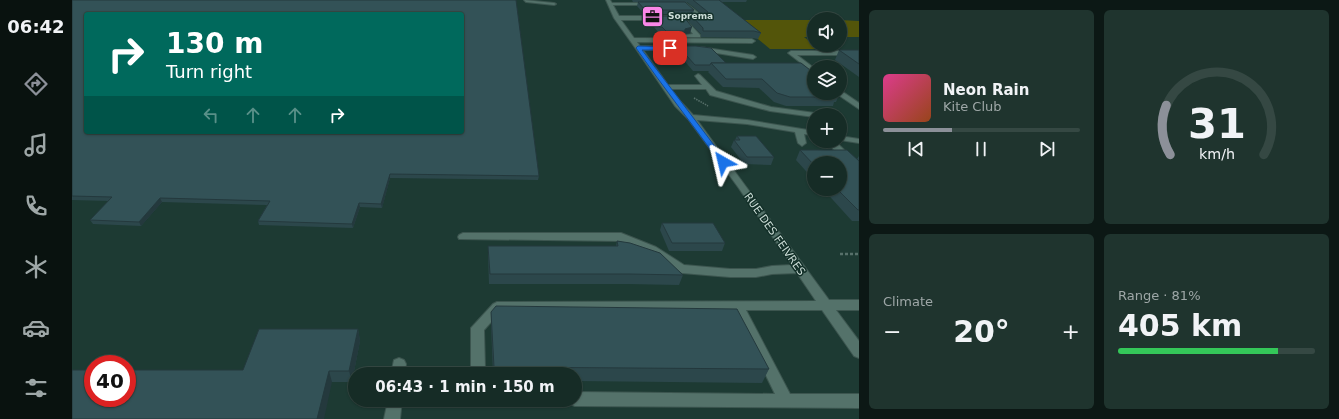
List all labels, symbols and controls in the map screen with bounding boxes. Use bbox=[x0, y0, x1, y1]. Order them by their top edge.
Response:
office icon: Soprema bbox=[639, 3, 665, 29]
place label: Soprema bbox=[668, 11, 713, 21]
map controls bbox=[807, 12, 847, 196]
button: sound bbox=[807, 12, 847, 52]
text: 06:42 bbox=[7, 16, 65, 37]
text: 130 m bbox=[166, 27, 263, 60]
icon: right bbox=[100, 28, 152, 80]
pin bbox=[653, 31, 687, 65]
icon: arrive bbox=[659, 37, 681, 59]
button: layers bbox=[807, 60, 847, 100]
text: Turn right bbox=[166, 61, 252, 82]
icon: directions bbox=[22, 70, 50, 98]
text: Neon Rain bbox=[943, 81, 1029, 99]
text: Kite Club bbox=[943, 99, 1002, 114]
text: 31 bbox=[1188, 99, 1245, 148]
icon: left bbox=[200, 104, 222, 126]
icon: ahead bbox=[242, 104, 264, 126]
icon: ahead bbox=[284, 104, 306, 126]
icon: right bbox=[326, 104, 348, 126]
button: + bbox=[807, 108, 847, 148]
icon: music bbox=[22, 131, 50, 159]
icon: previous bbox=[905, 138, 927, 160]
icon: pause bbox=[970, 138, 992, 160]
icon: next bbox=[1036, 138, 1058, 160]
position arrow bbox=[702, 141, 744, 183]
text: km/h bbox=[1198, 145, 1235, 161]
button: − bbox=[807, 156, 847, 196]
street label: RUE DES FEIVRES bbox=[741, 191, 808, 278]
icon: phone bbox=[22, 192, 50, 220]
icon: climate bbox=[22, 253, 50, 281]
text: Range · 81% bbox=[1118, 288, 1201, 303]
text: Climate bbox=[883, 294, 933, 309]
text: 405 km bbox=[1118, 308, 1242, 343]
icon: car bbox=[22, 314, 50, 342]
text: 20° bbox=[953, 314, 1010, 349]
text: − bbox=[883, 319, 901, 344]
text: + bbox=[1062, 319, 1080, 344]
speed limit sign: 40 bbox=[84, 355, 136, 407]
icon: filters bbox=[22, 374, 50, 402]
text: 06:43 · 1 min · 150 m bbox=[375, 378, 555, 396]

